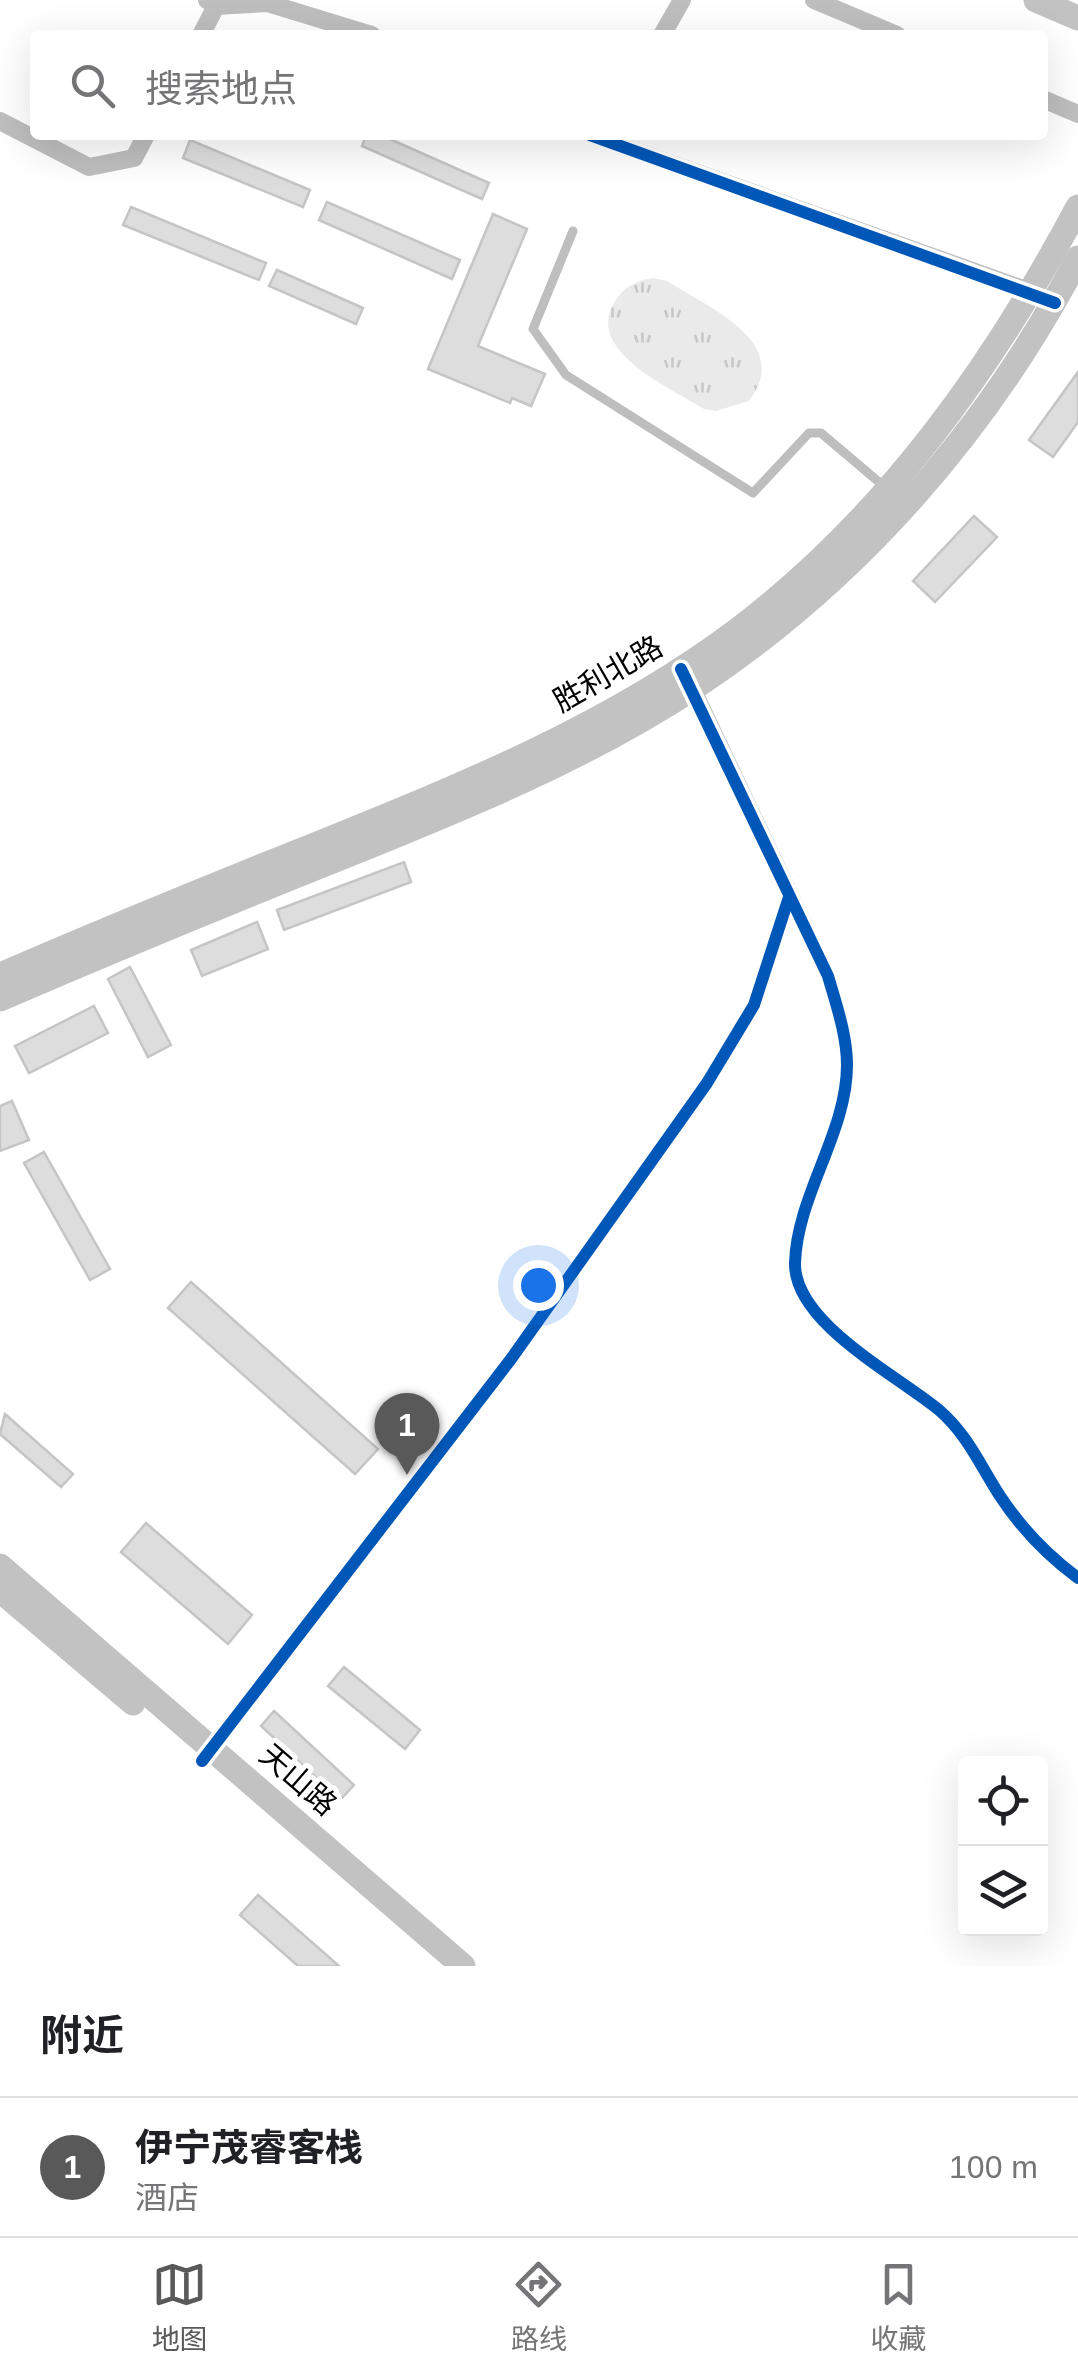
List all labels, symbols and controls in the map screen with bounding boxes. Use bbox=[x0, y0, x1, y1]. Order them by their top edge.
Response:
search box bbox=[30, 30, 1048, 140]
icon: search bbox=[65, 58, 120, 113]
text: 搜索地点 bbox=[145, 68, 297, 110]
street label: 胜利北路 bbox=[548, 629, 668, 718]
your location bbox=[513, 1260, 564, 1311]
pin: 1 bbox=[374, 1392, 440, 1475]
street label: 天山路 bbox=[254, 1738, 343, 1822]
map controls bbox=[958, 1756, 1048, 1936]
button: locate bbox=[958, 1756, 1048, 1846]
button: layers bbox=[958, 1846, 1048, 1936]
text: 附近 bbox=[40, 2012, 124, 2059]
text: 伊宁茂睿客栈 bbox=[135, 2127, 363, 2169]
text: 1 bbox=[64, 2149, 81, 2185]
text: 100 m bbox=[949, 2149, 1038, 2185]
text: 酒店 bbox=[135, 2180, 199, 2216]
tab: 地图 bbox=[152, 2257, 208, 2357]
tab: 路线 bbox=[511, 2257, 567, 2357]
tab: 收藏 bbox=[870, 2257, 926, 2357]

